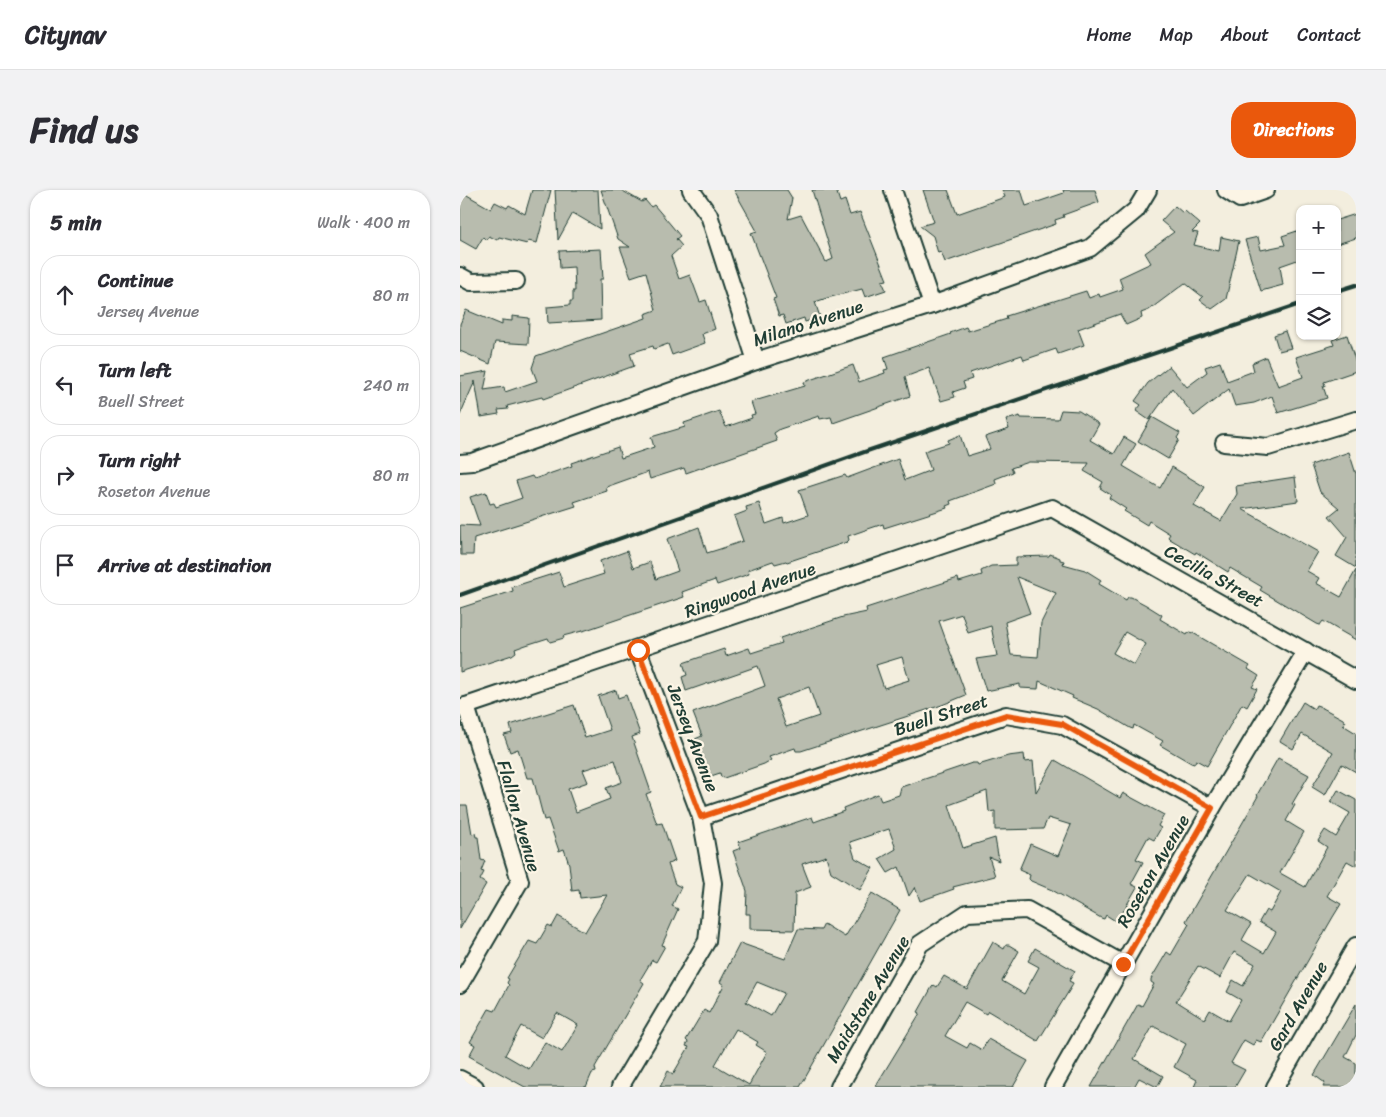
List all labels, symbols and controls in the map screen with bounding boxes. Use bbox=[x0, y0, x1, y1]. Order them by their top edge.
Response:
text: Citynav bbox=[25, 14, 106, 56]
text: Home bbox=[1087, 19, 1132, 51]
text: Map bbox=[1160, 19, 1193, 51]
text: About bbox=[1221, 19, 1269, 51]
text: Contact bbox=[1297, 19, 1361, 51]
text: Find us bbox=[30, 99, 138, 161]
button: Directions bbox=[1231, 102, 1356, 158]
text: 5 min bbox=[50, 204, 102, 242]
map controls bbox=[1296, 205, 1341, 340]
button: + bbox=[1296, 205, 1341, 250]
text: Walk · 400 m bbox=[317, 208, 410, 237]
button: − bbox=[1296, 250, 1341, 295]
text: Continue bbox=[98, 264, 174, 297]
icon: ahead bbox=[51, 281, 79, 309]
text: 80 m bbox=[373, 281, 409, 310]
street label: Milano Avenue bbox=[749, 290, 868, 356]
button: layers bbox=[1296, 295, 1341, 340]
text: Jersey Avenue bbox=[98, 297, 199, 326]
text: Turn left bbox=[98, 354, 171, 387]
icon: left bbox=[51, 371, 79, 399]
text: 240 m bbox=[363, 371, 409, 400]
text: Buell Street bbox=[98, 387, 185, 416]
text: Turn right bbox=[98, 444, 180, 477]
icon: right bbox=[51, 461, 79, 489]
text: 80 m bbox=[373, 461, 409, 490]
text: Roseton Avenue bbox=[98, 477, 210, 506]
street label: Cecilia Street bbox=[1158, 535, 1270, 617]
text: Arrive at destination bbox=[98, 549, 271, 582]
icon: arrive bbox=[51, 551, 79, 579]
street label: Ringwood Avenue bbox=[680, 552, 820, 627]
route start bbox=[627, 639, 650, 662]
street label: Jersey Avenue bbox=[657, 678, 728, 797]
street label: Buell Street bbox=[890, 685, 992, 745]
street label: Flallon Avenue bbox=[488, 756, 550, 876]
street label: Roseton Avenue bbox=[1108, 808, 1199, 934]
street label: Maidstone Avenue bbox=[817, 929, 919, 1069]
route end bbox=[1112, 953, 1135, 976]
street label: Gard Avenue bbox=[1259, 955, 1337, 1057]

